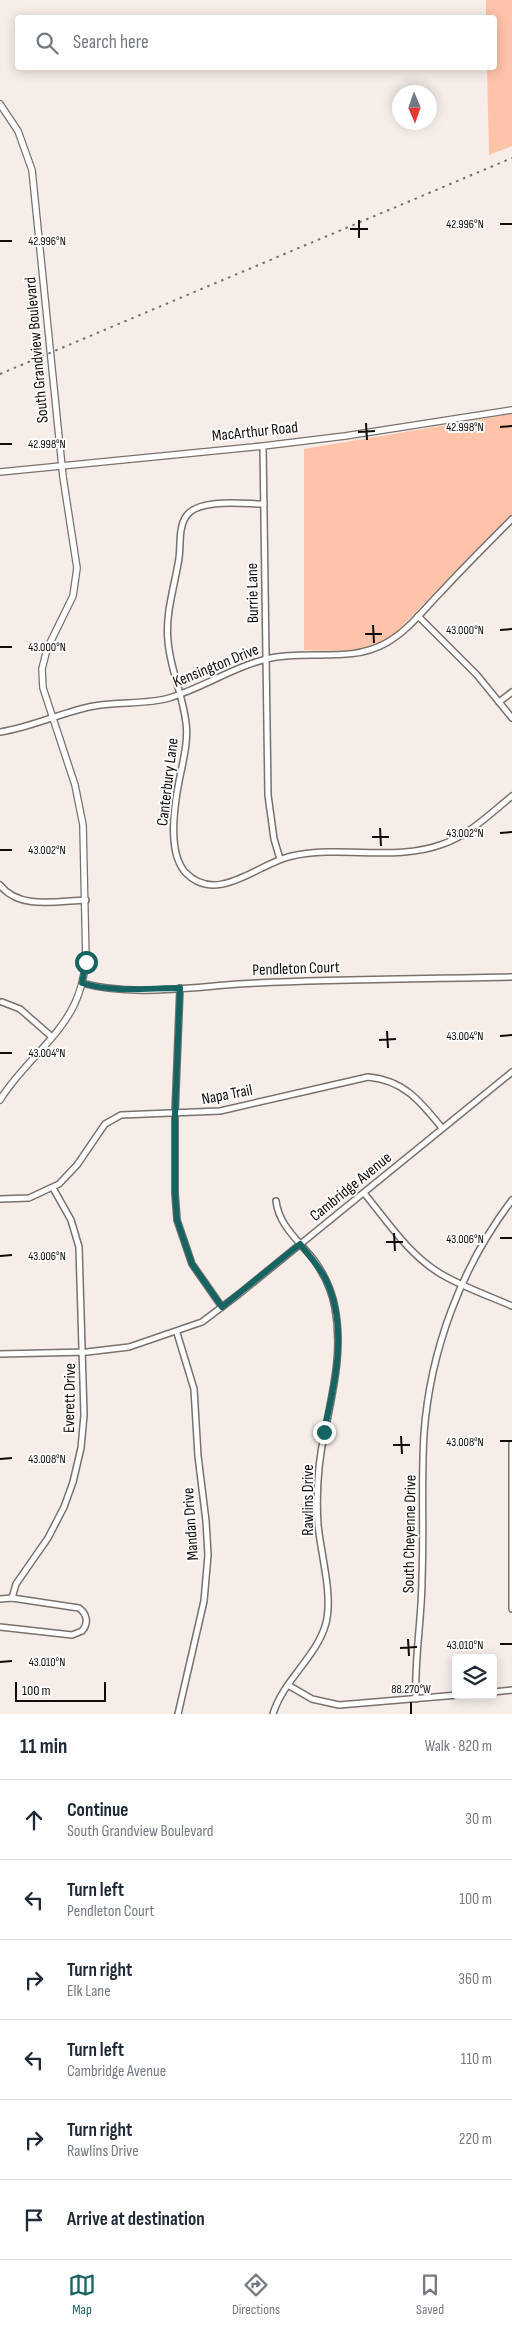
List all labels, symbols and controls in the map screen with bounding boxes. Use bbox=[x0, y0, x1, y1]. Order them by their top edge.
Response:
search box bbox=[15, 15, 497, 70]
icon: search bbox=[33, 29, 61, 57]
text: Search here bbox=[73, 31, 149, 54]
north arrow bbox=[392, 85, 437, 130]
text: 42.996°N bbox=[446, 217, 484, 232]
text: 42.996°N bbox=[28, 234, 66, 249]
street label: South Grandview Boulevard bbox=[21, 276, 53, 424]
street label: MacArthur Road bbox=[211, 418, 299, 446]
text: 42.998°N bbox=[446, 420, 484, 435]
text: 42.998°N bbox=[28, 437, 66, 452]
street label: Burrie Lane bbox=[243, 563, 263, 623]
text: 43.000°N bbox=[446, 623, 484, 638]
text: 43.000°N bbox=[28, 640, 66, 655]
street label: Kensington Drive bbox=[170, 640, 262, 692]
street label: Canterbury Lane bbox=[153, 737, 183, 827]
text: 43.002°N bbox=[446, 826, 484, 841]
text: 43.002°N bbox=[28, 843, 66, 858]
route start bbox=[75, 951, 98, 974]
street label: Pendleton Court bbox=[252, 958, 340, 980]
text: 43.004°N bbox=[447, 1029, 483, 1044]
text: 43.004°N bbox=[29, 1046, 65, 1061]
street label: Napa Trail bbox=[200, 1081, 254, 1109]
street label: Cambridge Avenue bbox=[306, 1148, 396, 1226]
text: 43.006°N bbox=[446, 1232, 484, 1247]
text: 43.006°N bbox=[28, 1249, 66, 1264]
street label: Everett Drive bbox=[60, 1363, 80, 1433]
route end bbox=[313, 1421, 336, 1444]
text: 43.008°N bbox=[446, 1435, 484, 1450]
text: 43.008°N bbox=[28, 1452, 66, 1467]
street label: Rawlins Drive bbox=[299, 1464, 318, 1536]
street label: South Cheyenne Drive bbox=[399, 1475, 421, 1593]
street label: Mandan Drive bbox=[179, 1487, 203, 1561]
text: 43.010°N bbox=[447, 1638, 483, 1653]
map controls bbox=[452, 1654, 497, 1699]
button: layers bbox=[452, 1654, 497, 1699]
text: 43.010°N bbox=[29, 1655, 65, 1670]
scale bar bbox=[15, 1679, 106, 1702]
text: 100 m bbox=[22, 1682, 51, 1699]
text: 88.270°W bbox=[391, 1682, 431, 1697]
text: 11 min bbox=[20, 1734, 67, 1759]
text: Walk · 820 m bbox=[425, 1737, 492, 1756]
text: Continue bbox=[67, 1799, 128, 1822]
icon: ahead bbox=[20, 1806, 48, 1834]
text: 30 m bbox=[465, 1810, 492, 1829]
text: South Grandview Boulevard bbox=[67, 1822, 213, 1841]
text: Turn left bbox=[67, 1879, 124, 1902]
icon: left bbox=[20, 1886, 48, 1914]
text: 100 m bbox=[459, 1890, 492, 1909]
text: Pendleton Court bbox=[67, 1902, 154, 1921]
text: Turn right bbox=[67, 1959, 132, 1982]
icon: right bbox=[20, 1966, 48, 1994]
text: 360 m bbox=[458, 1970, 492, 1989]
text: Elk Lane bbox=[67, 1982, 111, 2001]
text: Turn left bbox=[67, 2039, 124, 2062]
icon: left bbox=[20, 2046, 48, 2074]
text: 110 m bbox=[461, 2050, 492, 2069]
text: Cambridge Avenue bbox=[67, 2062, 166, 2081]
text: Turn right bbox=[67, 2119, 132, 2142]
icon: right bbox=[20, 2126, 48, 2154]
text: 220 m bbox=[459, 2130, 492, 2149]
text: Rawlins Drive bbox=[67, 2142, 139, 2161]
icon: arrive bbox=[20, 2206, 48, 2234]
text: Arrive at destination bbox=[67, 2208, 205, 2231]
tab: Map bbox=[68, 2271, 96, 2318]
tab: Directions bbox=[232, 2271, 280, 2318]
tab: Saved bbox=[416, 2271, 444, 2318]

